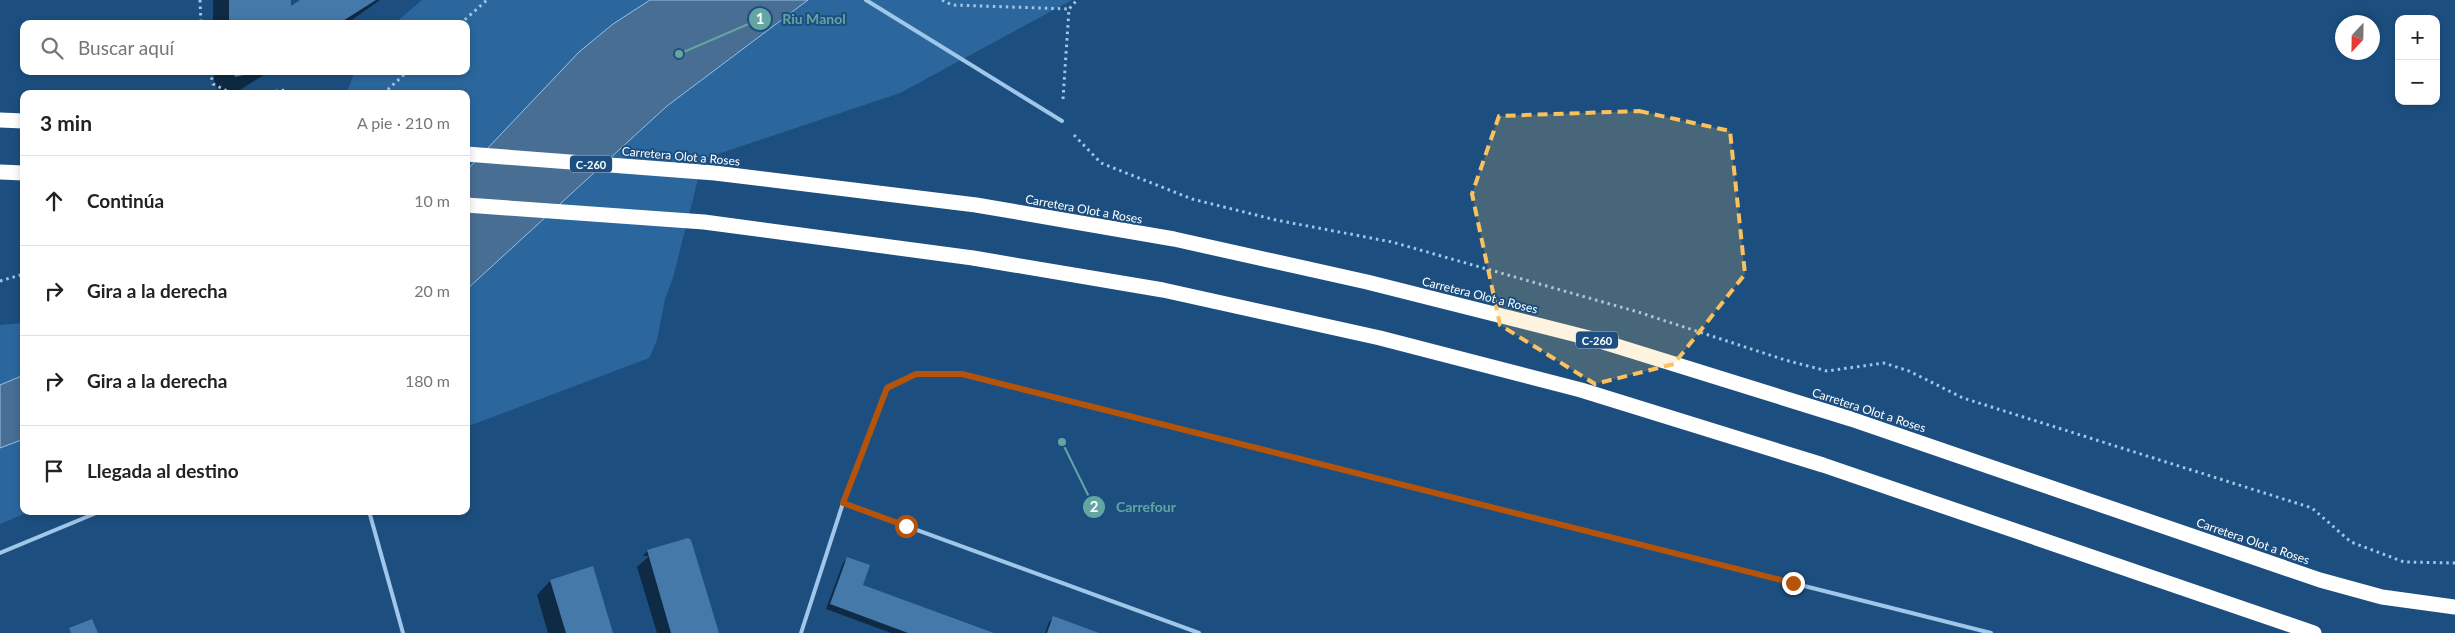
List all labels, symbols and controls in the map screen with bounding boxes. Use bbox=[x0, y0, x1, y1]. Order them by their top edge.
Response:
callout: Riu Manol bbox=[747, 5, 856, 34]
text: 1 bbox=[756, 9, 764, 27]
text: Riu Manol bbox=[782, 10, 846, 27]
north arrow bbox=[2335, 15, 2380, 60]
map controls bbox=[2395, 15, 2440, 105]
button: + bbox=[2395, 15, 2440, 60]
search box bbox=[20, 20, 470, 75]
icon: search bbox=[38, 34, 66, 62]
text: Buscar aquí bbox=[78, 36, 174, 59]
button: − bbox=[2395, 60, 2440, 105]
text: 3 min bbox=[40, 110, 92, 135]
text: A pie · 210 m bbox=[357, 113, 450, 132]
street label: Carretera Olot a Roses bbox=[621, 143, 741, 169]
road number: C-260 bbox=[570, 156, 612, 172]
icon: ahead bbox=[40, 187, 68, 215]
text: Continúa bbox=[87, 189, 164, 212]
text: 10 m bbox=[414, 191, 450, 210]
street label: Carretera Olot a Roses bbox=[1024, 191, 1144, 227]
street label: Carretera Olot a Roses bbox=[1421, 273, 1539, 317]
icon: right bbox=[40, 277, 68, 305]
text: Gira a la derecha bbox=[87, 279, 227, 302]
text: 20 m bbox=[414, 281, 450, 300]
road number: C-260 bbox=[1576, 332, 1618, 348]
icon: right bbox=[40, 367, 68, 395]
text: Gira a la derecha bbox=[87, 369, 227, 392]
text: 180 m bbox=[405, 371, 450, 390]
street label: Carretera Olot a Roses bbox=[1810, 385, 1928, 435]
icon: arrive bbox=[40, 457, 68, 485]
text: Llegada al destino bbox=[87, 459, 239, 482]
callout: Carrefour bbox=[1081, 492, 1186, 521]
text: 2 bbox=[1090, 497, 1099, 515]
text: Carrefour bbox=[1116, 498, 1177, 515]
route start bbox=[895, 515, 918, 538]
street label: Carretera Olot a Roses bbox=[2194, 515, 2312, 567]
route end bbox=[1782, 572, 1805, 595]

